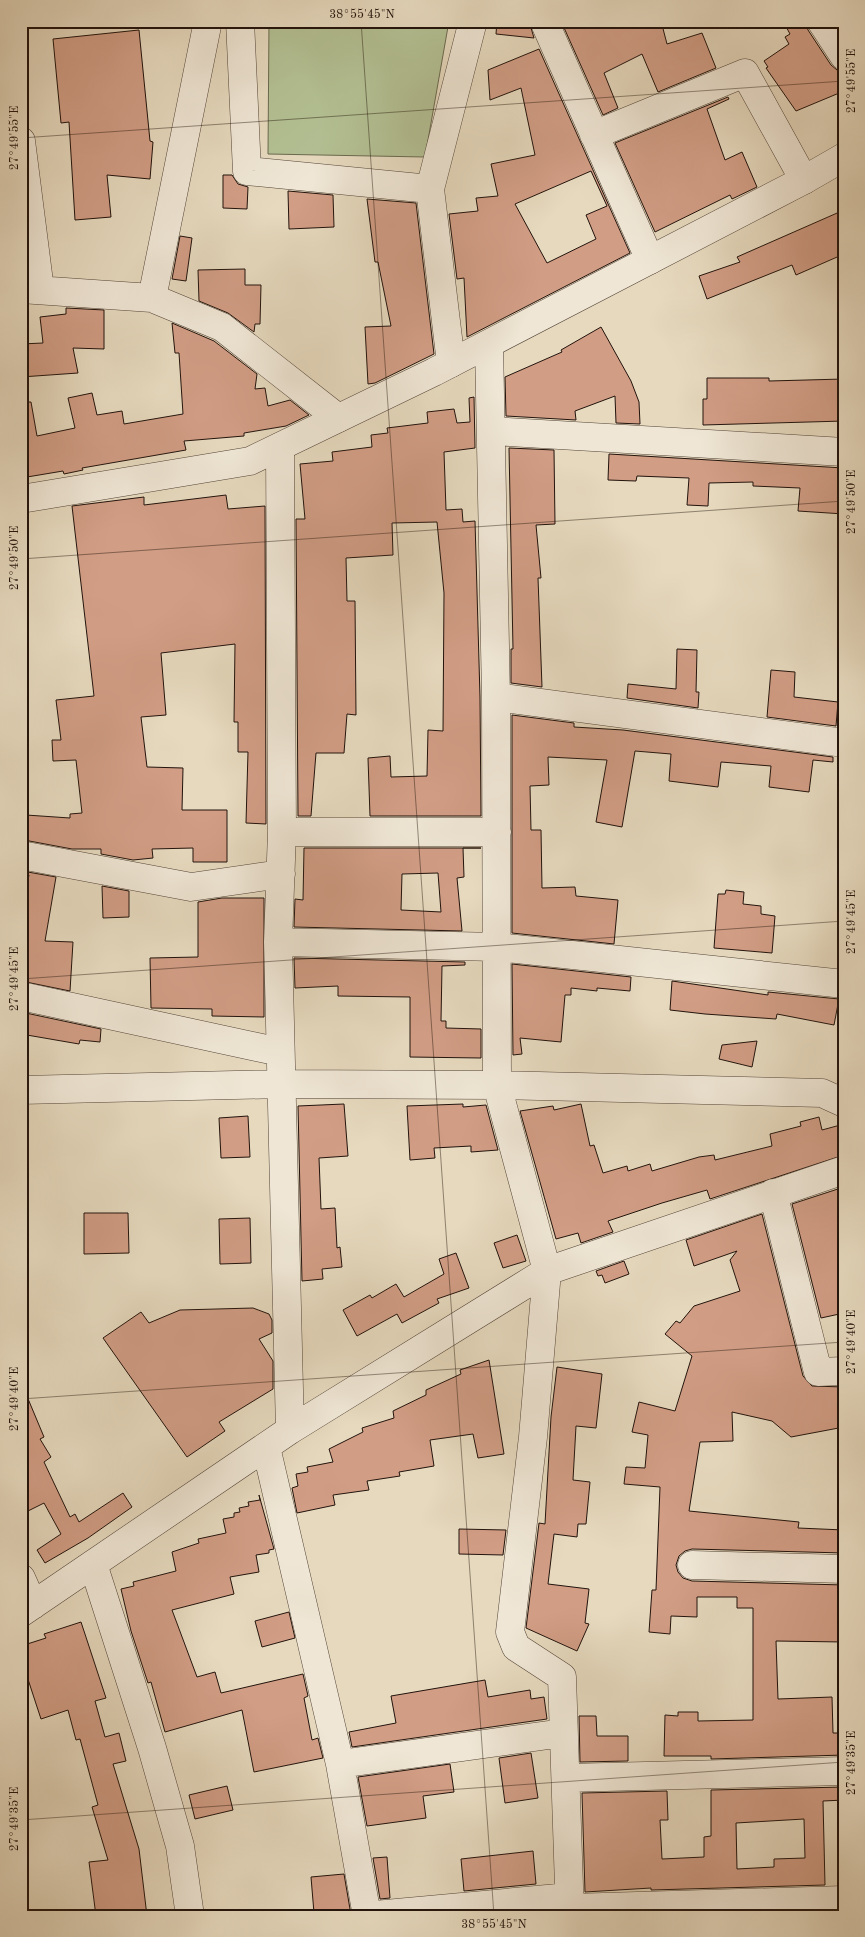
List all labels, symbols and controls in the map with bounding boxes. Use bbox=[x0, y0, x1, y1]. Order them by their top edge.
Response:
text: 38°55'45"N bbox=[329, 8, 395, 21]
text: 27°49'55"E bbox=[845, 49, 858, 113]
text: 27°49'55"E bbox=[8, 106, 21, 170]
text: 27°49'50"E bbox=[845, 470, 858, 534]
text: 27°49'50"E bbox=[8, 526, 21, 590]
text: 27°49'45"E bbox=[845, 890, 858, 954]
text: 27°49'45"E bbox=[8, 947, 21, 1011]
text: 27°49'40"E bbox=[846, 1310, 858, 1374]
text: 27°49'40"E bbox=[9, 1367, 21, 1431]
text: 27°49'35"E bbox=[845, 1731, 858, 1795]
text: 27°49'35"E bbox=[8, 1787, 21, 1851]
text: 38°55'45"N bbox=[461, 1918, 527, 1931]

